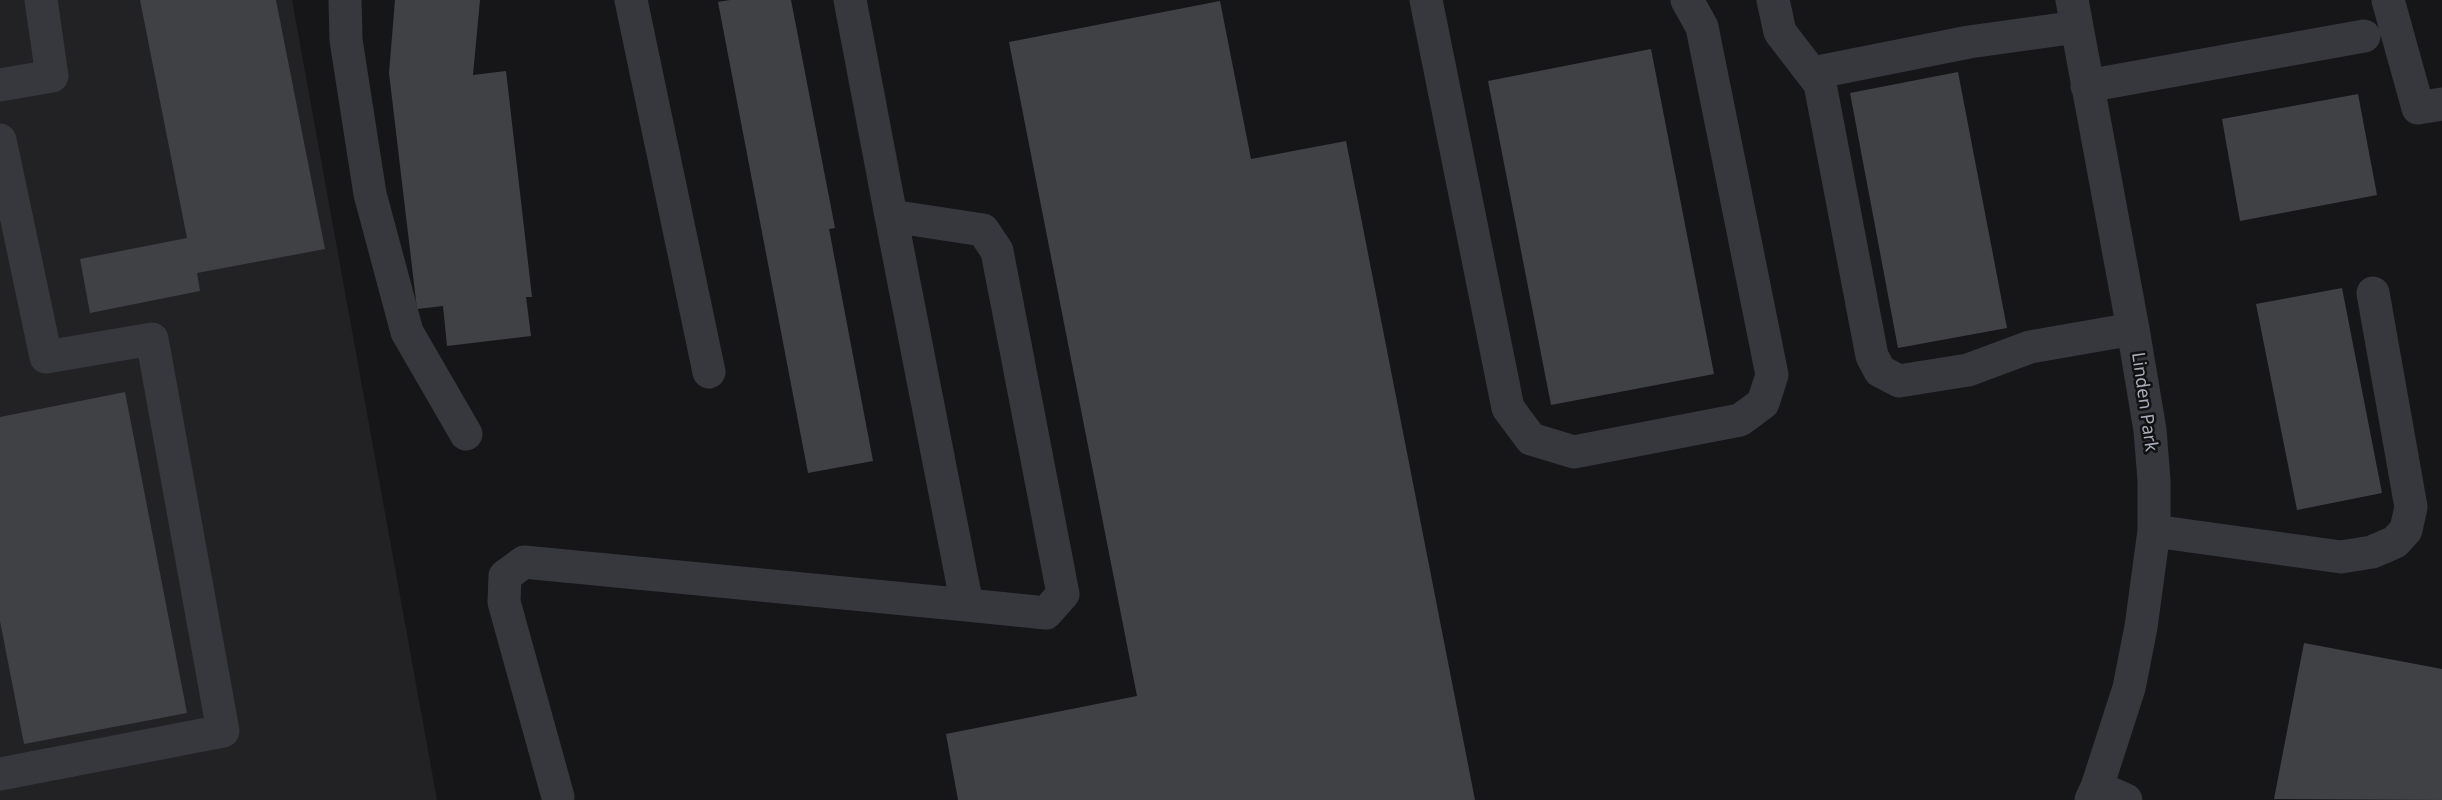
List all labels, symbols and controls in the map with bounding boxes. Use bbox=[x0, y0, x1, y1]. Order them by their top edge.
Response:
street label: Linden Park bbox=[2126, 351, 2162, 453]

